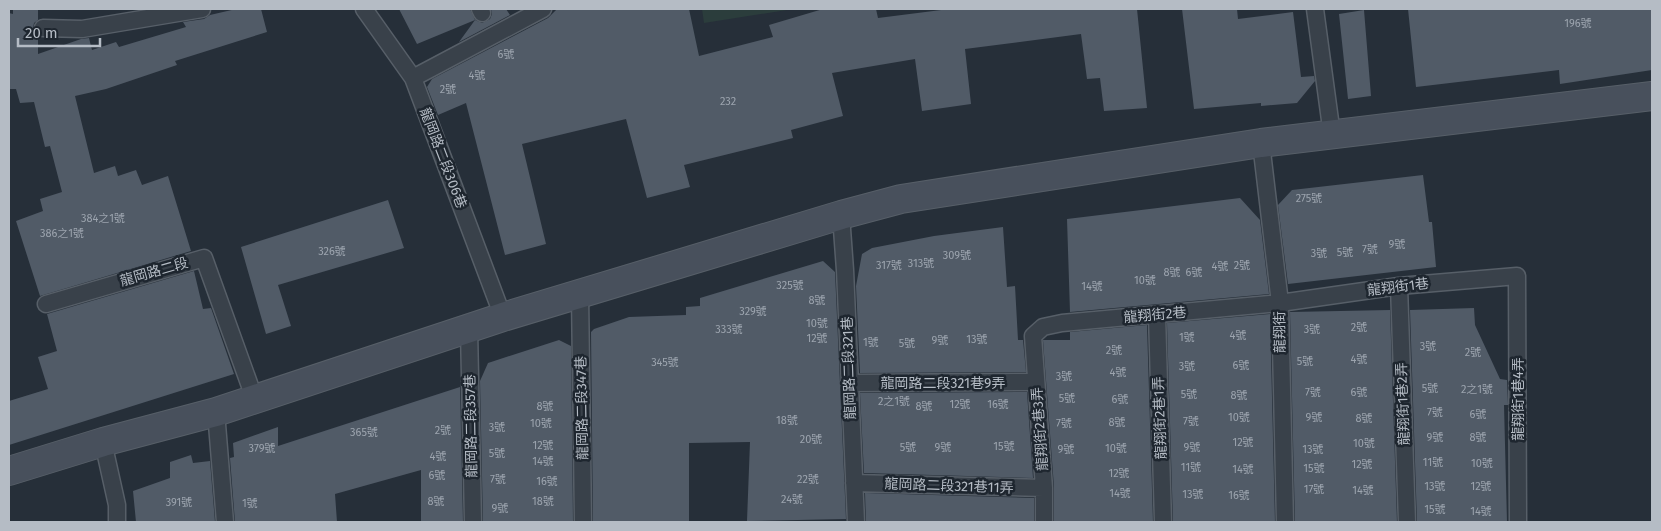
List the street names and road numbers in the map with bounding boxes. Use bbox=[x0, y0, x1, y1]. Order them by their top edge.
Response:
street label: 龍岡路二段306巷 bbox=[416, 105, 470, 211]
street label: 龍岡路二段 bbox=[118, 254, 190, 290]
street label: 龍翔街1巷 bbox=[1366, 275, 1430, 299]
street label: 龍翔街2巷 bbox=[1123, 304, 1187, 326]
street label: 龍翔街 bbox=[1271, 311, 1289, 353]
street label: 龍岡路二段321巷 bbox=[839, 316, 859, 420]
street label: 龍岡路二段347巷 bbox=[573, 356, 591, 460]
street label: 龍翔街1巷4弄 bbox=[1510, 357, 1527, 441]
street label: 龍翔街1巷2弄 bbox=[1393, 362, 1413, 446]
street label: 龍岡路二段357巷 bbox=[462, 374, 480, 478]
street label: 龍岡路二段321巷9弄 bbox=[881, 375, 1005, 392]
street label: 龍翔街2巷1弄 bbox=[1150, 376, 1170, 460]
street label: 龍翔街2巷3弄 bbox=[1029, 387, 1051, 471]
street label: 龍岡路二段321巷11弄 bbox=[884, 475, 1014, 497]

